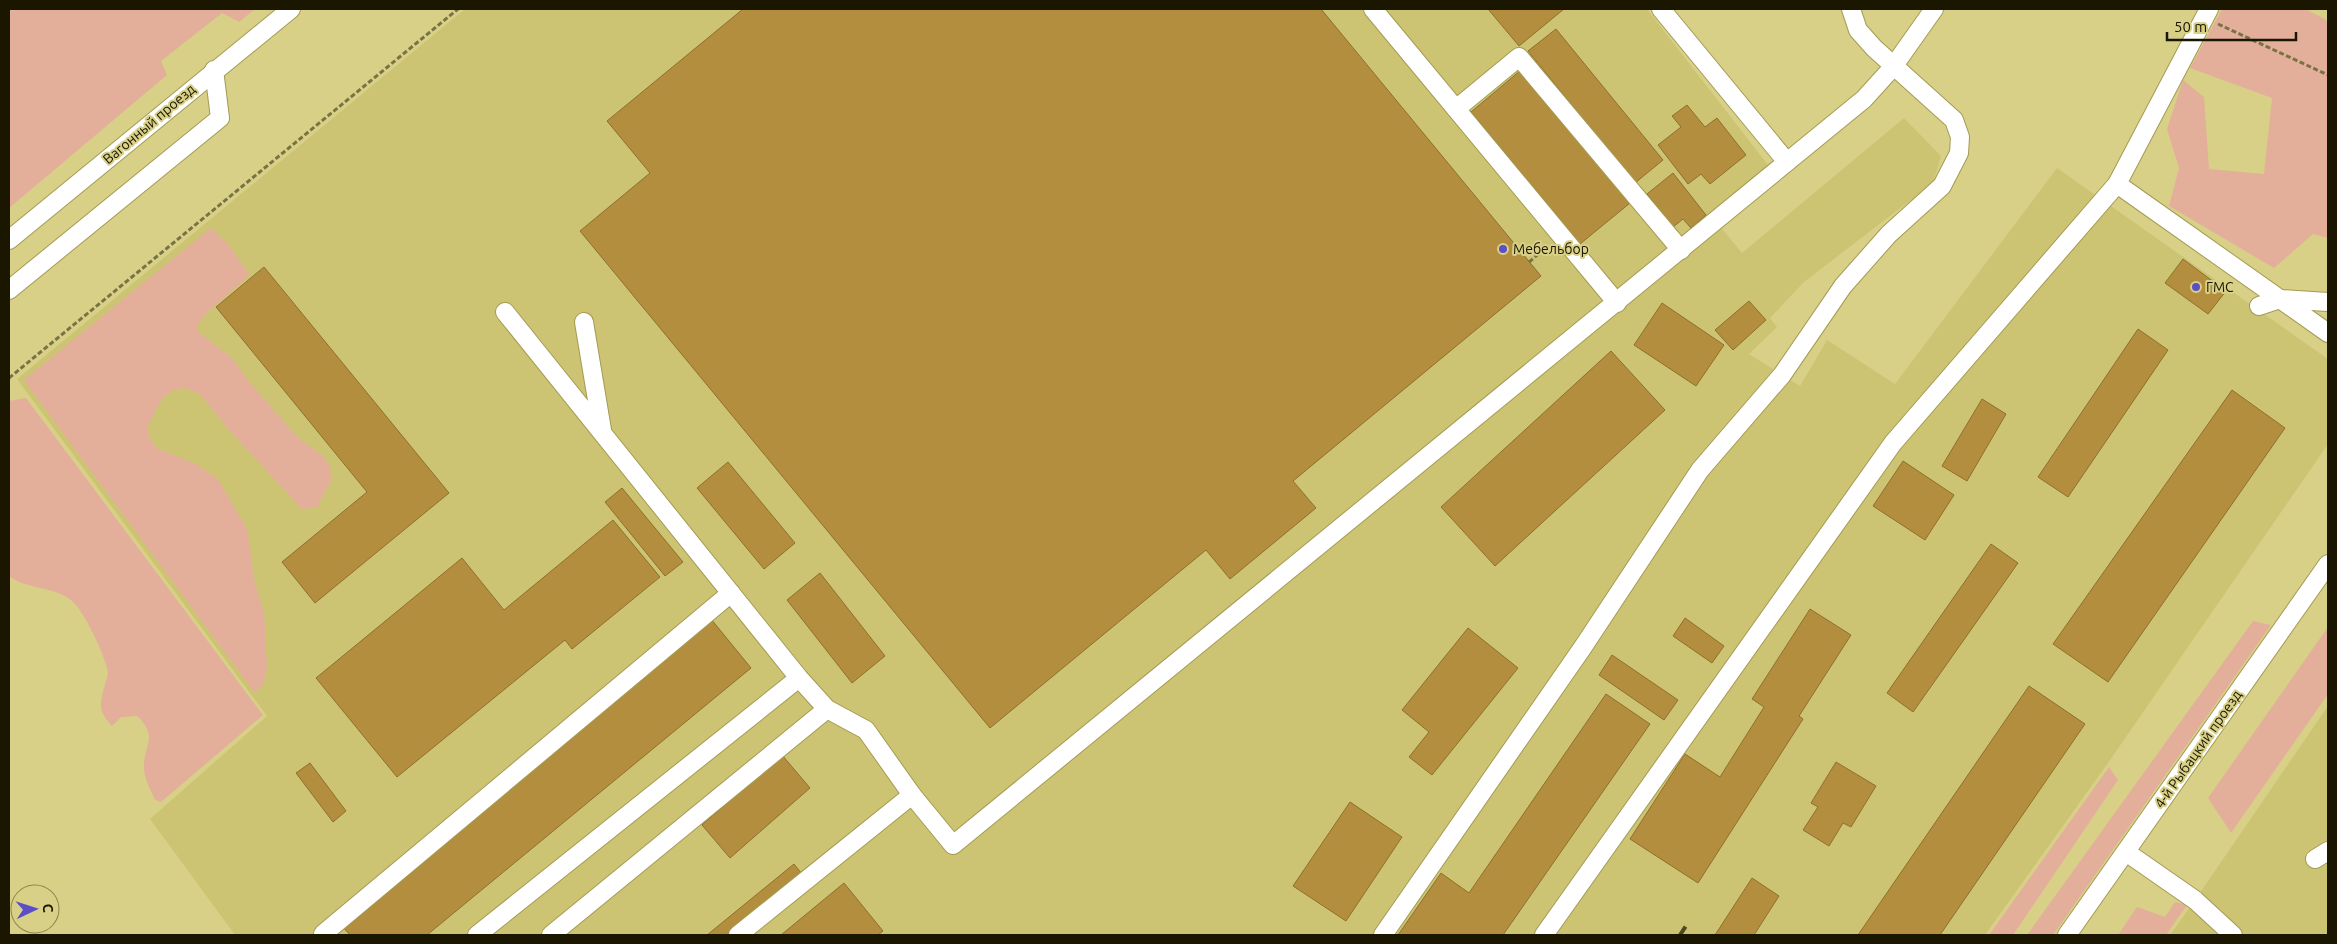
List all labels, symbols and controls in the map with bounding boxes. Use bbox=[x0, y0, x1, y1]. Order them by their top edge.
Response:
scale bar bbox=[2167, 10, 2296, 42]
text: 50 m bbox=[2174, 18, 2207, 35]
street label: Вагонный проезд bbox=[100, 81, 198, 167]
place label: Мебельбор bbox=[1513, 241, 1589, 257]
marker: Мебельбор bbox=[1497, 243, 1509, 255]
place label: ГМС bbox=[2206, 279, 2234, 295]
marker: ГМС bbox=[2190, 281, 2202, 293]
street label: 4-й Рыбацкий проезд bbox=[2151, 687, 2245, 811]
north arrow bbox=[10, 884, 60, 934]
text: С bbox=[40, 903, 56, 913]

